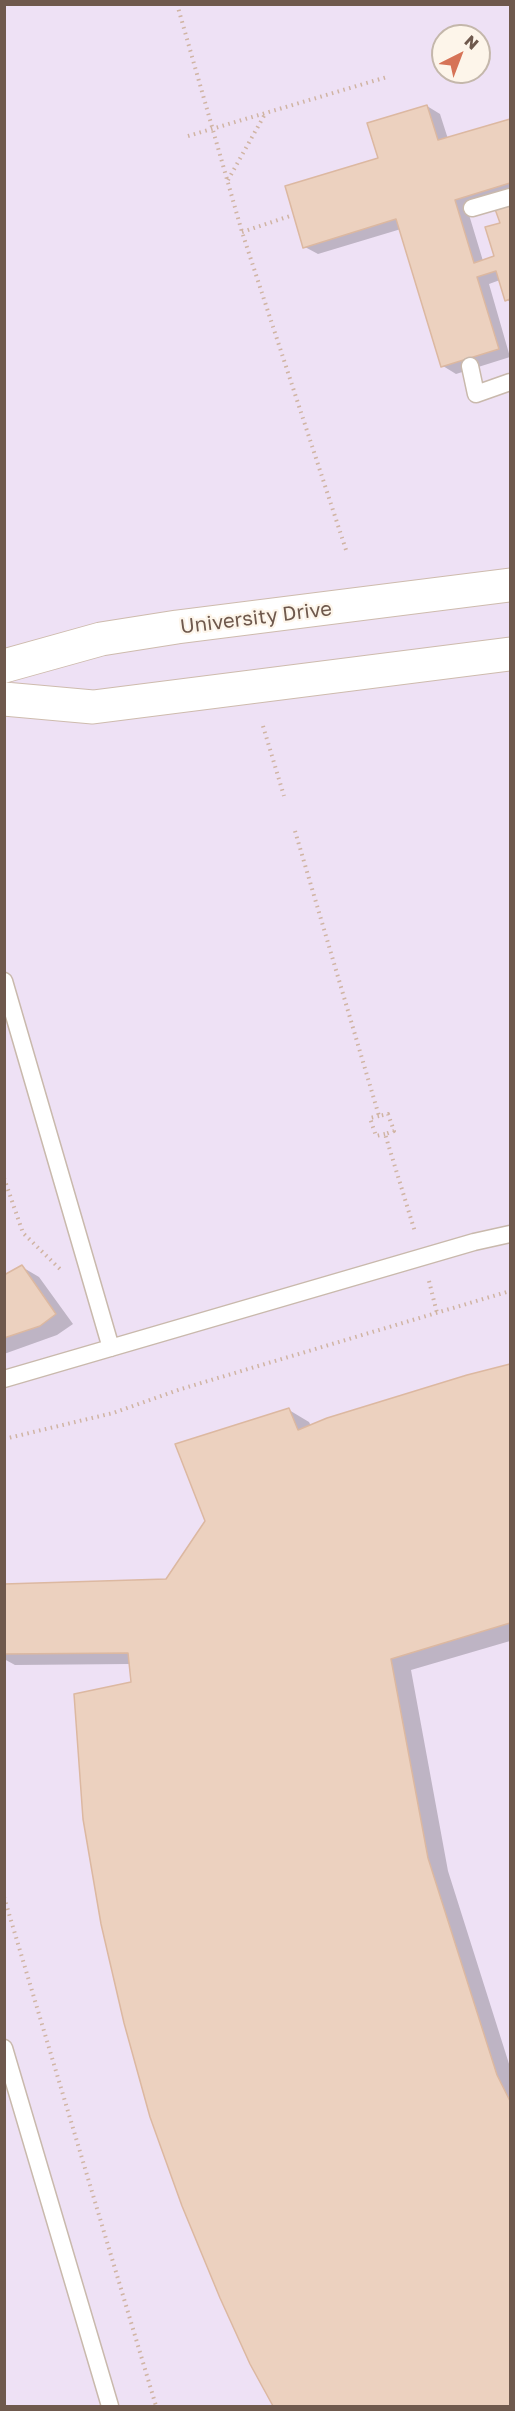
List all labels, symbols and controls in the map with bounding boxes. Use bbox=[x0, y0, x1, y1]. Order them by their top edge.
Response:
north arrow bbox=[431, 24, 491, 84]
text: N bbox=[460, 31, 483, 54]
street label: University Drive bbox=[179, 597, 333, 639]

